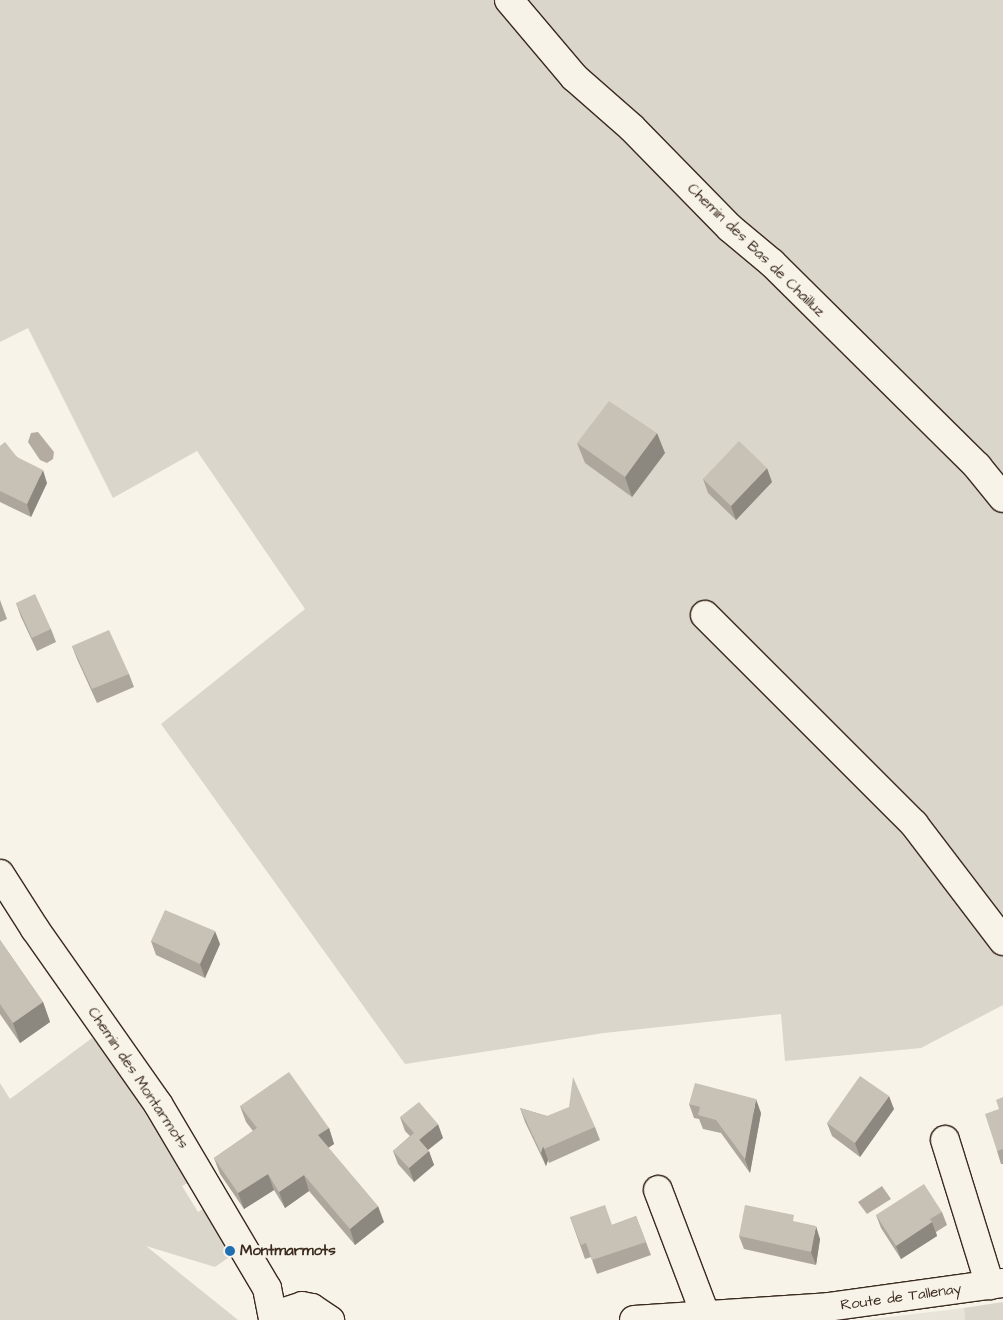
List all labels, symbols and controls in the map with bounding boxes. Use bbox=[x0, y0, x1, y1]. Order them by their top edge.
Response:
street label: Chemin des Bas de Chailluz bbox=[683, 180, 829, 320]
street label: Chemin des Montarmots bbox=[84, 1004, 192, 1152]
place label: Montmarmots bbox=[240, 1242, 336, 1260]
marker: Montmarmots bbox=[224, 1245, 236, 1257]
street label: Route de Tallenay bbox=[839, 1280, 963, 1314]

